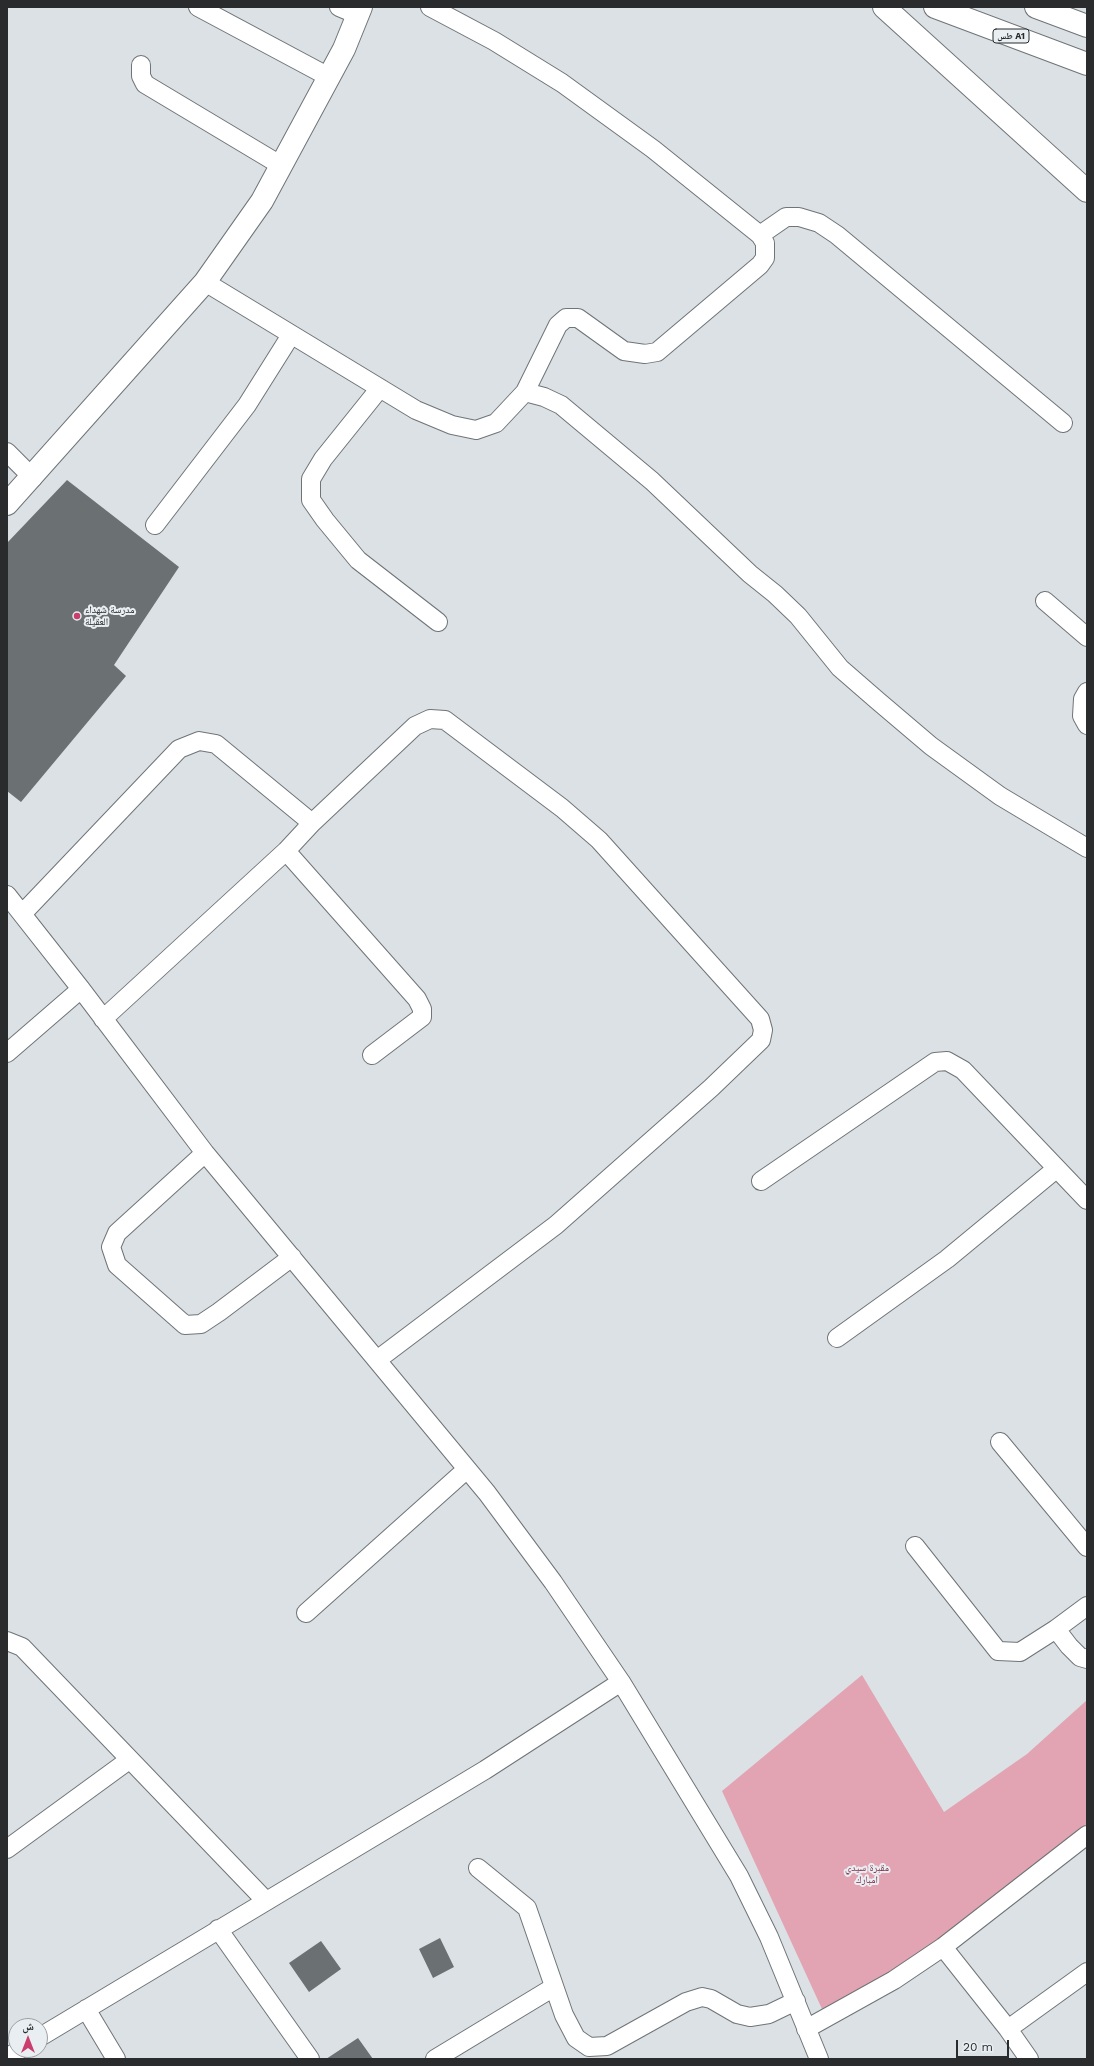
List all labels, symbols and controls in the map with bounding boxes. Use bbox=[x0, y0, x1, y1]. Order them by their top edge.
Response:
road number: طس A1 bbox=[993, 29, 1029, 43]
place label: مدرسة شهداء العقيلة bbox=[85, 604, 135, 628]
marker: مدرسة شهداء العقيلة bbox=[72, 611, 82, 621]
park label: مقبرة سيدي امبارك bbox=[845, 1862, 889, 1886]
north arrow bbox=[8, 2018, 48, 2058]
text: ش bbox=[22, 2020, 34, 2033]
scale bar bbox=[958, 2032, 1011, 2058]
text: 20 m bbox=[963, 2040, 993, 2054]

